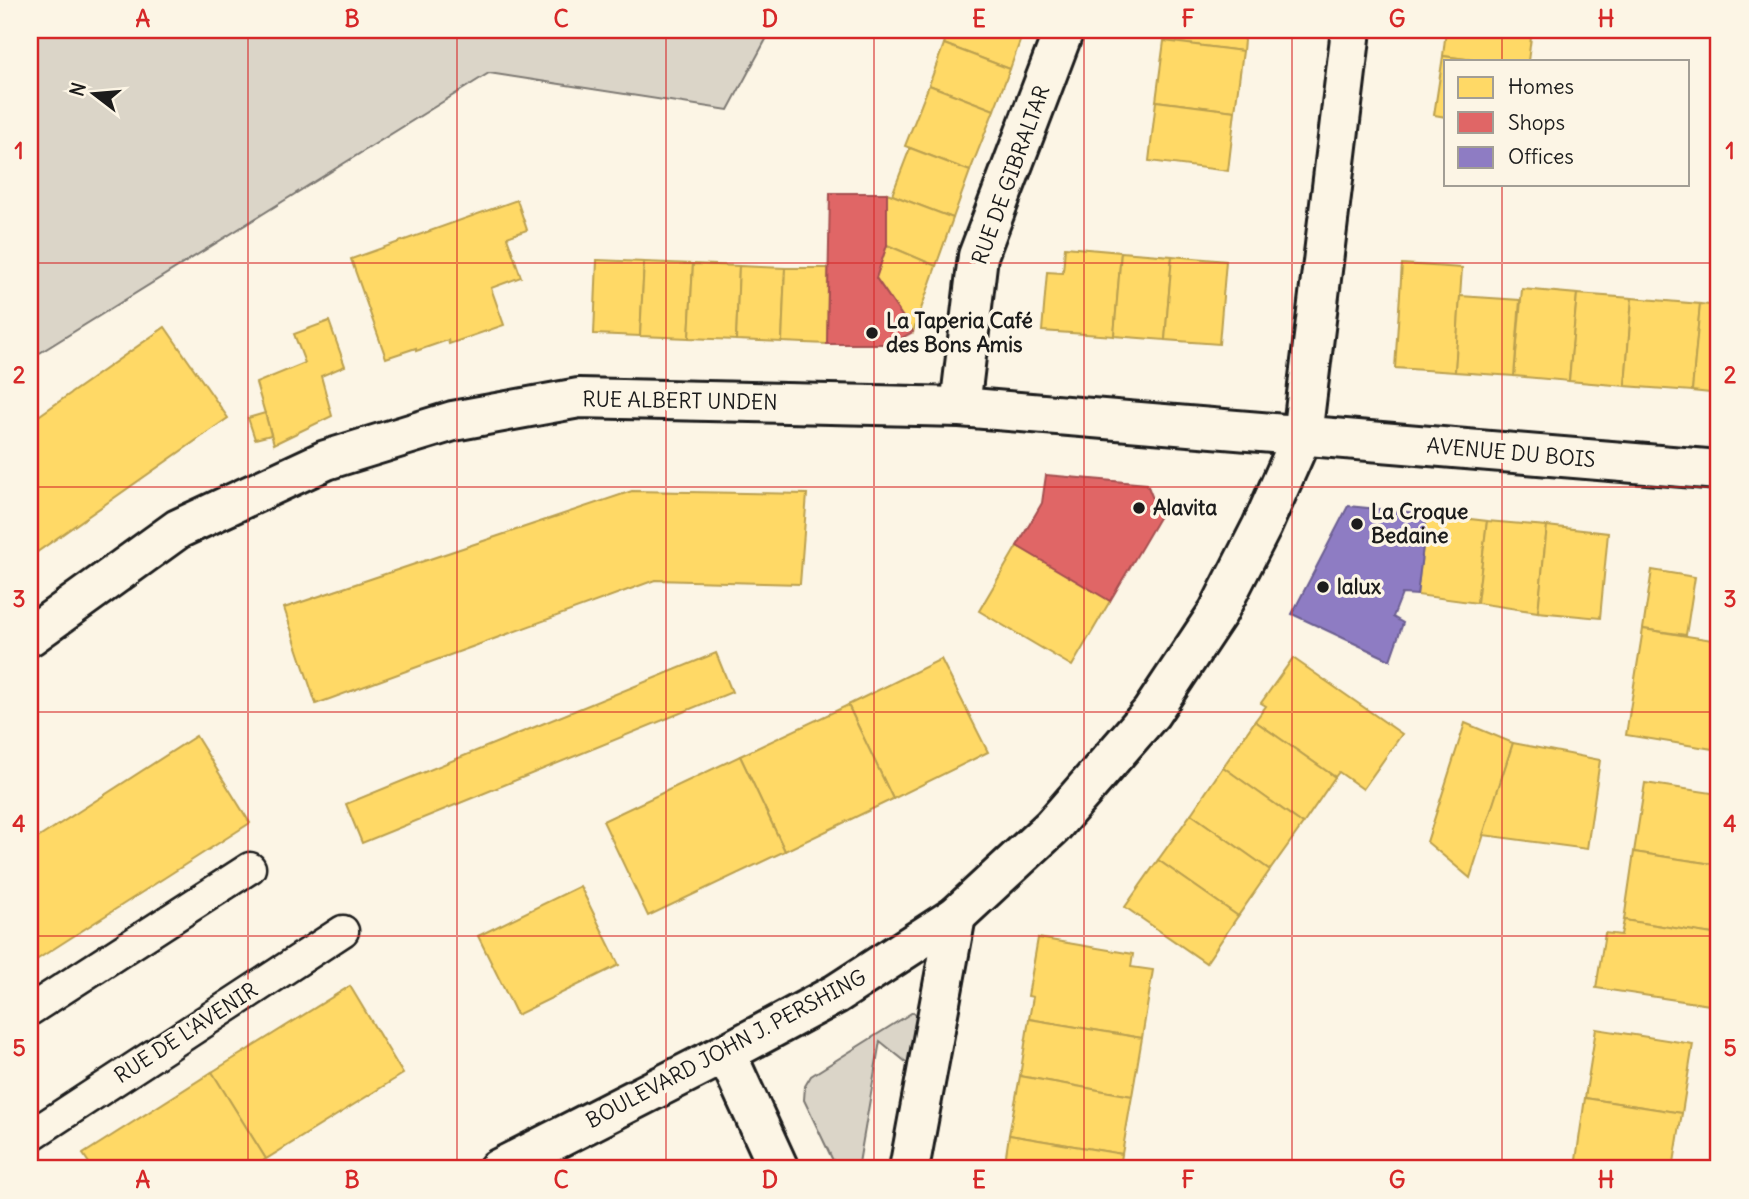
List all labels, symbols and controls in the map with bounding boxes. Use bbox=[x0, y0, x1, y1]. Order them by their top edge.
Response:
text: A bbox=[136, 4, 151, 33]
text: B bbox=[344, 4, 360, 33]
text: C bbox=[553, 4, 569, 33]
text: D bbox=[762, 4, 778, 33]
text: E bbox=[972, 4, 986, 33]
text: F bbox=[1181, 4, 1195, 33]
text: G bbox=[1389, 4, 1405, 33]
text: H bbox=[1598, 4, 1614, 33]
north arrow bbox=[60, 60, 130, 130]
legend bbox=[1444, 60, 1690, 186]
text: Homes bbox=[1508, 73, 1574, 100]
text: N bbox=[64, 80, 91, 99]
street label: RUE DE GIBRALTAR bbox=[966, 82, 1055, 268]
text: Shops bbox=[1508, 109, 1565, 136]
text: 1 bbox=[14, 136, 24, 165]
text: 1 bbox=[1725, 136, 1735, 165]
text: Offices bbox=[1508, 143, 1574, 170]
place label: La Taperia Café des Bons Amis bbox=[886, 307, 1033, 358]
marker: La Taperia Café des Bons Amis bbox=[864, 325, 880, 341]
text: 2 bbox=[13, 360, 26, 389]
text: 2 bbox=[1724, 360, 1737, 389]
street label: RUE ALBERT UNDEN bbox=[582, 385, 778, 416]
street label: AVENUE DU BOIS bbox=[1426, 432, 1597, 473]
place label: Alavita bbox=[1153, 494, 1217, 521]
place label: La Croque Bedaine bbox=[1371, 498, 1468, 549]
marker: Alavita bbox=[1131, 500, 1147, 516]
marker: La Croque Bedaine bbox=[1349, 516, 1365, 532]
place label: lalux bbox=[1337, 573, 1382, 600]
marker: lalux bbox=[1315, 579, 1331, 595]
text: 3 bbox=[12, 584, 26, 613]
text: 3 bbox=[1723, 584, 1737, 613]
text: 4 bbox=[12, 809, 26, 838]
text: 4 bbox=[1723, 809, 1737, 838]
street label: BOULEVARD JOHN J. PERSHING bbox=[581, 963, 870, 1134]
street label: RUE DE L'AVENIR bbox=[109, 976, 262, 1089]
text: 5 bbox=[12, 1033, 26, 1062]
text: 5 bbox=[1723, 1033, 1737, 1062]
text: A bbox=[136, 1165, 151, 1194]
text: B bbox=[344, 1165, 360, 1194]
text: C bbox=[553, 1165, 569, 1194]
text: D bbox=[762, 1165, 778, 1194]
text: E bbox=[972, 1165, 986, 1194]
text: F bbox=[1181, 1165, 1195, 1194]
text: G bbox=[1389, 1165, 1405, 1194]
text: H bbox=[1598, 1165, 1614, 1194]

